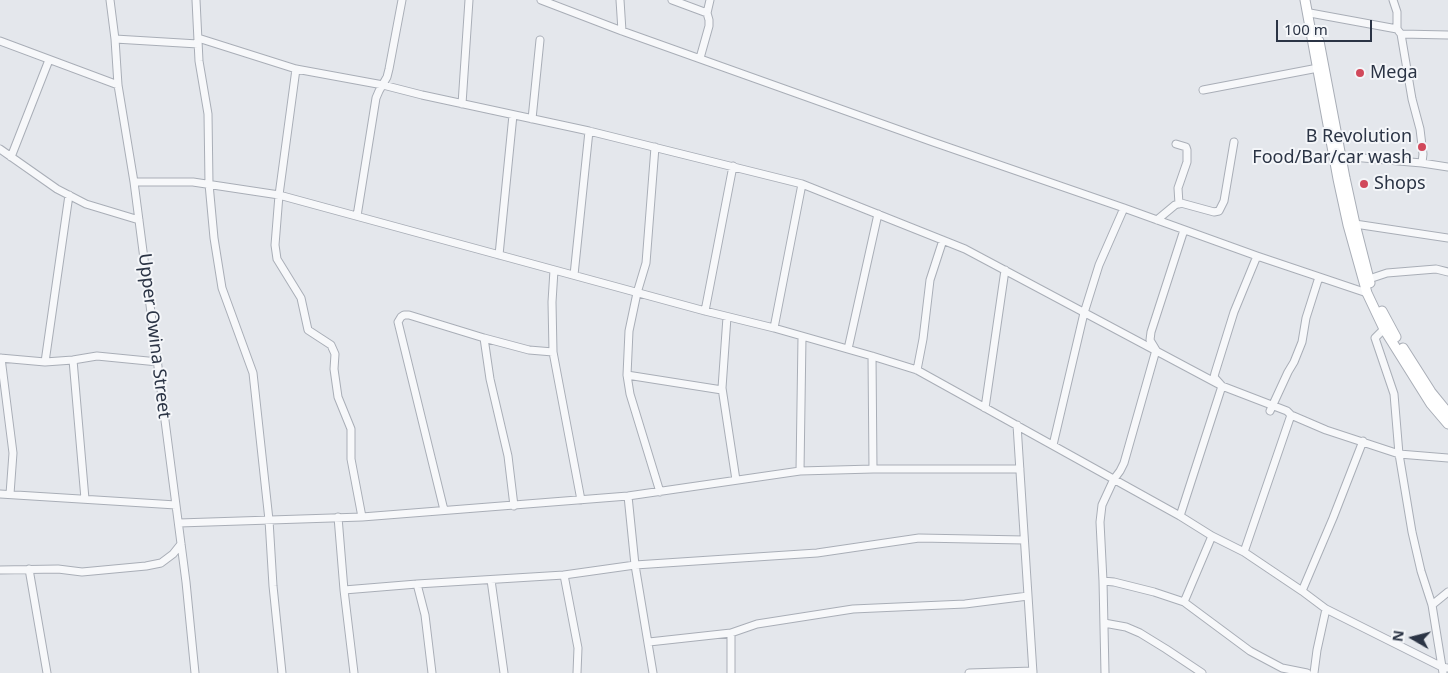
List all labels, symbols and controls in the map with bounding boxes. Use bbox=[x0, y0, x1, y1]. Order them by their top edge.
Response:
scale bar bbox=[1278, 10, 1374, 42]
text: 100 m bbox=[1284, 19, 1328, 39]
place label: Mega bbox=[1370, 62, 1418, 84]
marker: Mega bbox=[1354, 67, 1366, 79]
place label: B Revolution Food/Bar/car wash bbox=[1252, 126, 1412, 168]
marker: B Revolution Food/Bar/car wash bbox=[1416, 141, 1428, 153]
place label: Shops bbox=[1374, 173, 1426, 195]
marker: Shops bbox=[1358, 178, 1370, 190]
street label: Upper Owina Street bbox=[133, 252, 175, 420]
north arrow bbox=[1388, 613, 1438, 663]
text: N bbox=[1387, 629, 1408, 643]

